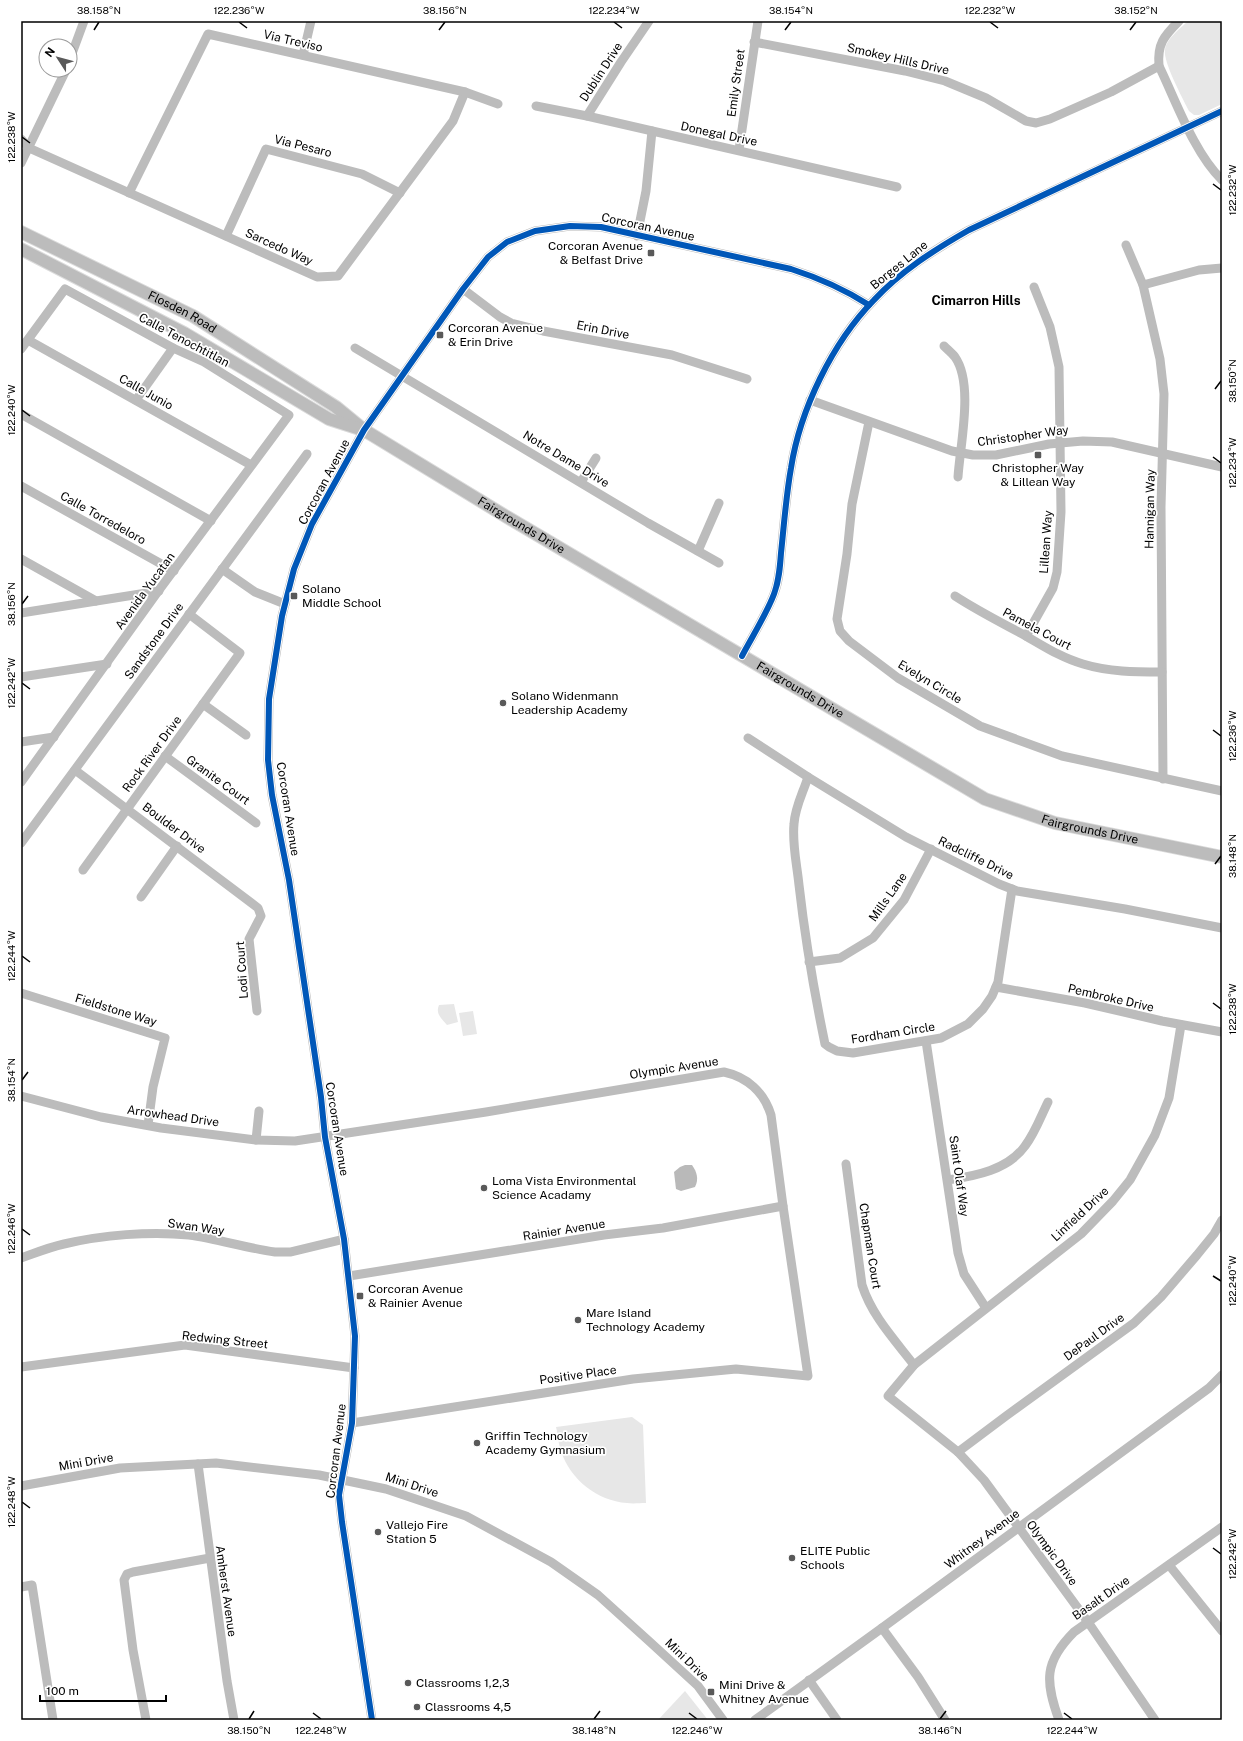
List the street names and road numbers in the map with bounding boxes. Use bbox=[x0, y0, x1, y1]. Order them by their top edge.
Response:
street label: Via Treviso bbox=[262, 27, 324, 55]
street label: Dublin Drive bbox=[577, 40, 625, 104]
street label: Smokey Hills Drive bbox=[846, 40, 951, 78]
street label: Emily Street bbox=[724, 48, 748, 118]
street label: Donegal Drive bbox=[679, 119, 759, 149]
street label: Via Pesaro bbox=[273, 132, 334, 160]
street label: Corcoran Avenue bbox=[600, 210, 696, 244]
street label: Sarcedo Way bbox=[243, 226, 316, 268]
street label: Borges Lane bbox=[868, 238, 931, 292]
street label: Flosden Road bbox=[146, 288, 219, 336]
street label: Calle Tenochtitlan bbox=[136, 310, 232, 370]
street label: Erin Drive bbox=[575, 318, 631, 342]
street label: Calle Junio bbox=[117, 371, 176, 413]
street label: Christopher Way bbox=[976, 423, 1070, 449]
street label: Notre Dame Drive bbox=[520, 428, 612, 490]
street label: Corcoran Avenue bbox=[296, 437, 353, 527]
street label: Hannigan Way bbox=[1142, 468, 1158, 549]
street label: Calle Torredeloro bbox=[58, 489, 149, 547]
street label: Fairgrounds Drive bbox=[475, 494, 568, 557]
street label: Lillean Way bbox=[1037, 509, 1055, 574]
street label: Avenida Yucatan bbox=[112, 550, 178, 632]
street label: Sandstone Drive bbox=[122, 600, 187, 682]
street label: Pamela Court bbox=[1000, 605, 1074, 653]
street label: Evelyn Circle bbox=[895, 657, 965, 707]
street label: Fairgrounds Drive bbox=[754, 659, 847, 721]
street label: Rock River Drive bbox=[120, 713, 184, 795]
street label: Granite Court bbox=[183, 752, 253, 808]
street label: Corcoran Avenue bbox=[274, 761, 302, 857]
street label: Boulder Drive bbox=[140, 800, 209, 856]
street label: Fairgrounds Drive bbox=[1039, 812, 1140, 847]
street label: Radcliffe Drive bbox=[936, 834, 1016, 882]
street label: Mills Lane bbox=[866, 870, 910, 924]
street label: Lodi Court bbox=[233, 940, 251, 999]
street label: Pembroke Drive bbox=[1067, 981, 1156, 1015]
street label: Fieldstone Way bbox=[73, 991, 159, 1029]
street label: Fordham Circle bbox=[850, 1019, 936, 1047]
street label: Olympic Avenue bbox=[629, 1054, 720, 1082]
street label: Corcoran Avenue bbox=[323, 1081, 351, 1177]
street label: Arrowhead Drive bbox=[126, 1103, 220, 1129]
street label: Saint Olaf Way bbox=[946, 1135, 972, 1218]
street label: Linfield Drive bbox=[1048, 1184, 1112, 1244]
street label: Chapman Court bbox=[856, 1202, 884, 1290]
street label: Swan Way bbox=[167, 1216, 226, 1238]
street label: Rainier Avenue bbox=[522, 1217, 606, 1243]
street label: DePaul Drive bbox=[1061, 1310, 1127, 1364]
street label: Redwing Street bbox=[181, 1329, 269, 1352]
street label: Positive Place bbox=[539, 1363, 618, 1387]
street label: Corcoran Avenue bbox=[323, 1403, 349, 1499]
street label: Mini Drive bbox=[58, 1450, 115, 1474]
street label: Mini Drive bbox=[384, 1470, 441, 1500]
street label: Whitney Avenue bbox=[942, 1506, 1022, 1572]
street label: Olympic Drive bbox=[1024, 1518, 1080, 1588]
street label: Amherst Avenue bbox=[213, 1544, 239, 1638]
street label: Basalt Drive bbox=[1070, 1573, 1133, 1623]
street label: Mini Drive bbox=[662, 1636, 712, 1684]

